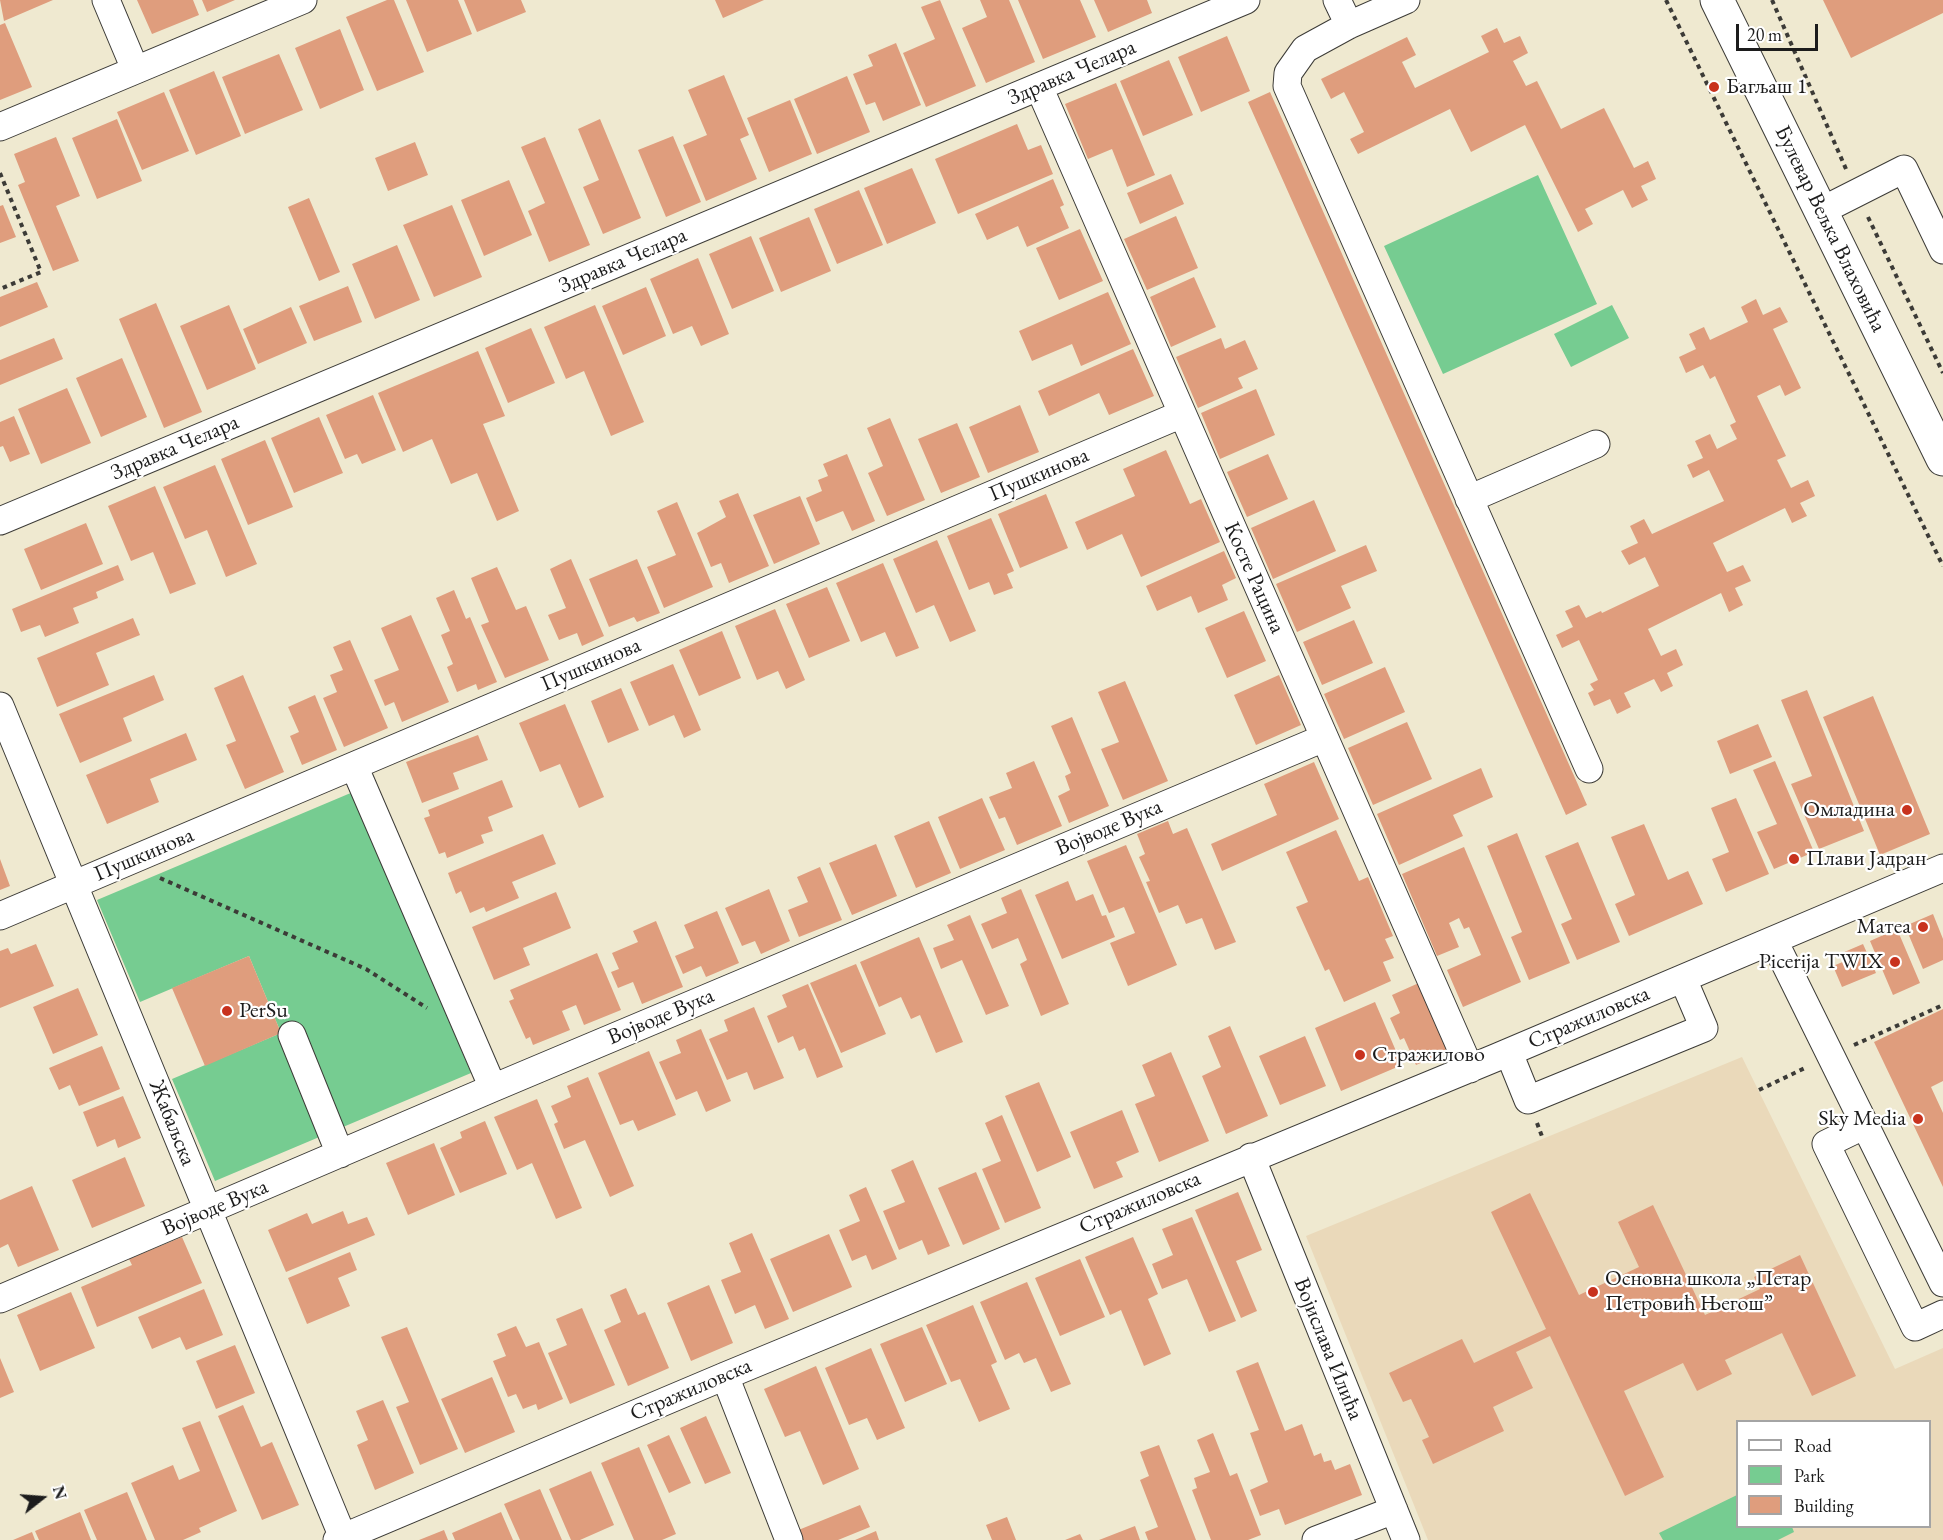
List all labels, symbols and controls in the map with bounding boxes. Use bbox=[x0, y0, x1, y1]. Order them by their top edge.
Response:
scale bar bbox=[1739, 12, 1822, 50]
text: 20 m bbox=[1747, 23, 1782, 46]
street label: Здравка Челара bbox=[1004, 34, 1140, 112]
place label: Багљаш 1 bbox=[1726, 74, 1807, 100]
marker: Багљаш 1 bbox=[1707, 80, 1721, 94]
street label: Булевар Вељка Влаховића bbox=[1769, 121, 1891, 337]
street label: Здравка Челара bbox=[555, 222, 691, 300]
street label: Здравка Челара bbox=[107, 409, 243, 487]
street label: Пушкинова bbox=[985, 442, 1093, 508]
street label: Косте Рацина bbox=[1218, 518, 1290, 638]
street label: Пушкинова bbox=[537, 632, 645, 698]
street label: Војводе Вука bbox=[1052, 794, 1166, 862]
place label: Омладина bbox=[1803, 797, 1895, 823]
marker: Омладина bbox=[1900, 803, 1914, 817]
street label: Пушкинова bbox=[90, 822, 198, 888]
place label: Плави Јадран bbox=[1806, 846, 1926, 872]
marker: Плави Јадран bbox=[1787, 852, 1801, 866]
place label: Матеа bbox=[1856, 914, 1911, 940]
marker: Матеа bbox=[1916, 920, 1930, 934]
place label: Picerija TWIX bbox=[1759, 949, 1883, 975]
marker: Picerija TWIX bbox=[1888, 955, 1902, 969]
street label: Стражиловска bbox=[1524, 981, 1654, 1055]
street label: Војводе Вука bbox=[604, 983, 718, 1051]
place label: PerSu bbox=[239, 998, 288, 1024]
marker: PerSu bbox=[220, 1004, 234, 1018]
place label: Стражилово bbox=[1372, 1042, 1485, 1068]
marker: Стражилово bbox=[1353, 1048, 1367, 1062]
street label: Жабаљска bbox=[143, 1076, 201, 1170]
place label: Sky Media bbox=[1818, 1106, 1906, 1132]
marker: Sky Media bbox=[1911, 1112, 1925, 1126]
street label: Стражиловска bbox=[1075, 1166, 1205, 1240]
street label: Војводе Вука bbox=[158, 1174, 272, 1242]
place label: Основна школа „Петар Петровић Његош” bbox=[1605, 1266, 1811, 1318]
street label: Војислава Илића bbox=[1288, 1274, 1368, 1424]
marker: Основна школа „Петар Петровић Његош” bbox=[1586, 1285, 1600, 1299]
street label: Стражиловска bbox=[626, 1353, 756, 1427]
legend bbox=[1736, 1420, 1931, 1528]
text: Road bbox=[1794, 1434, 1832, 1457]
text: Park bbox=[1794, 1464, 1825, 1487]
north arrow bbox=[12, 1468, 72, 1528]
text: N bbox=[48, 1483, 72, 1502]
text: Building bbox=[1794, 1494, 1854, 1517]

